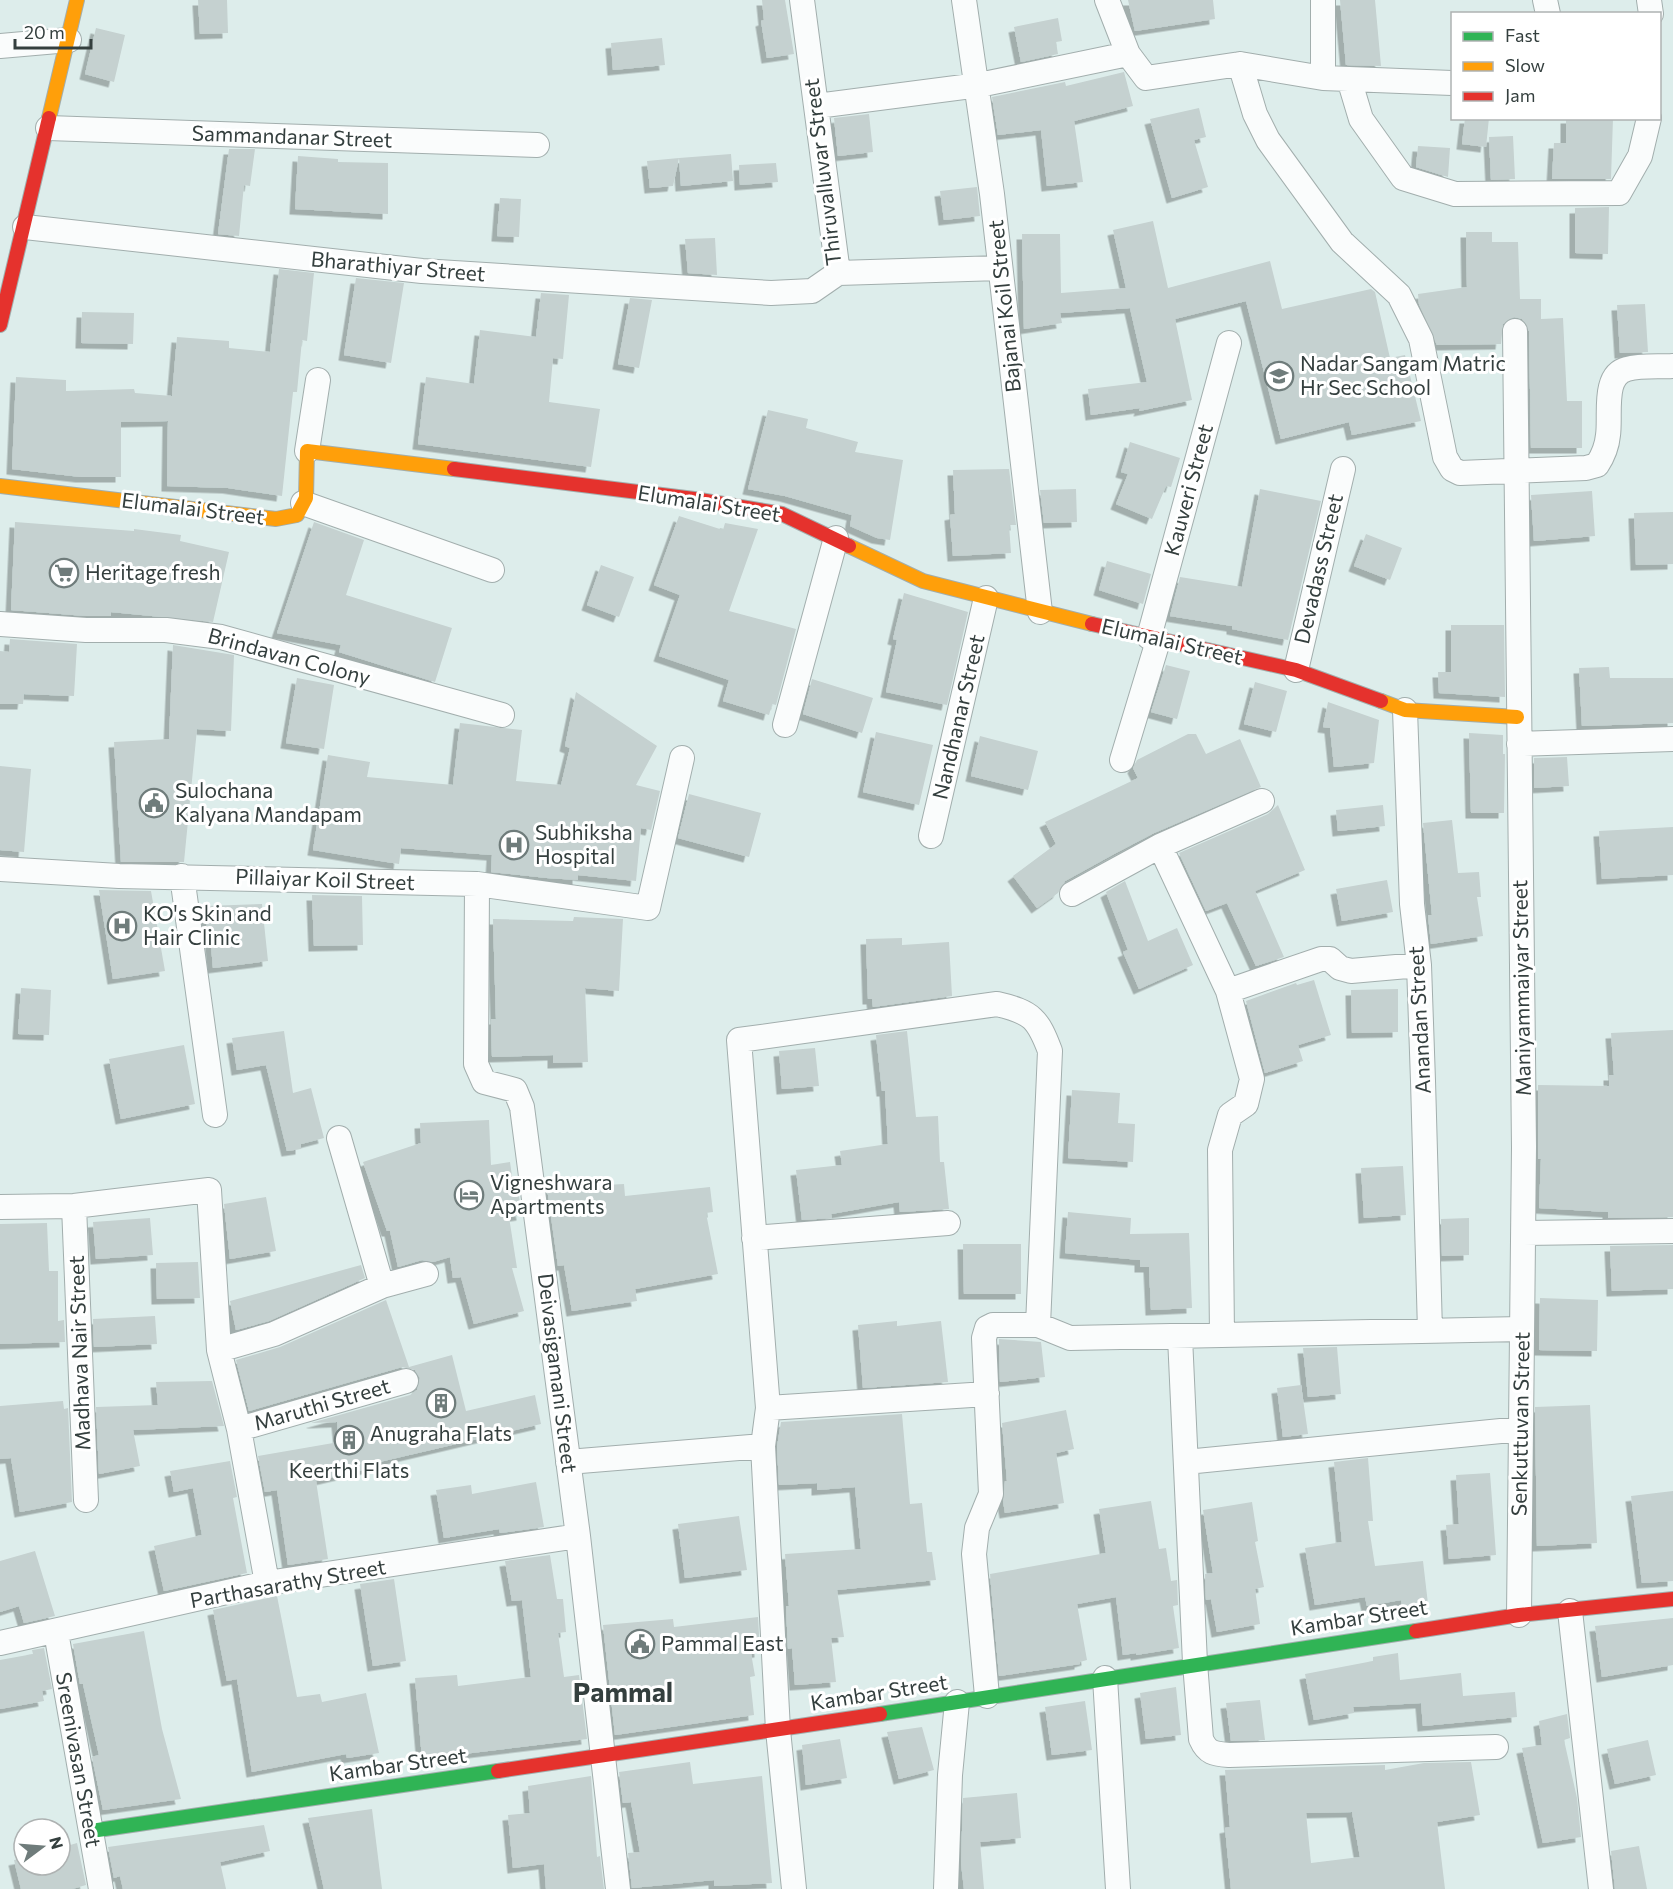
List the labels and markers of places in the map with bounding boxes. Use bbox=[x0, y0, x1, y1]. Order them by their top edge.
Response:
place label: Nadar Sangam Matric Hr Sec School bbox=[1300, 350, 1506, 399]
school or university icon: Nadar Sangam Matric Hr Sec School bbox=[1263, 360, 1295, 392]
supermarket icon: Heritage fresh bbox=[48, 557, 80, 589]
place label: Heritage fresh bbox=[85, 559, 220, 584]
place label: Sulochana Kalyana Mandapam bbox=[175, 777, 362, 826]
public building icon: Sulochana Kalyana Mandapam bbox=[138, 787, 170, 819]
place label: Subhiksha Hospital bbox=[535, 819, 633, 868]
hospital icon: Subhiksha Hospital bbox=[498, 829, 530, 861]
place label: KO's Skin and Hair Clinic bbox=[143, 900, 272, 949]
hospital icon: KO's Skin and Hair Clinic bbox=[106, 910, 138, 942]
place label: Vigneshwara Apartments bbox=[490, 1169, 612, 1218]
hotel icon: Vigneshwara Apartments bbox=[453, 1179, 485, 1211]
building icon: Anugraha Flats bbox=[425, 1387, 457, 1419]
place label: Anugraha Flats bbox=[370, 1420, 512, 1445]
building icon: Keerthi Flats bbox=[333, 1424, 365, 1456]
place label: Keerthi Flats bbox=[289, 1457, 409, 1482]
public building icon: Pammal East bbox=[624, 1628, 656, 1660]
place label: Pammal East bbox=[661, 1630, 784, 1655]

